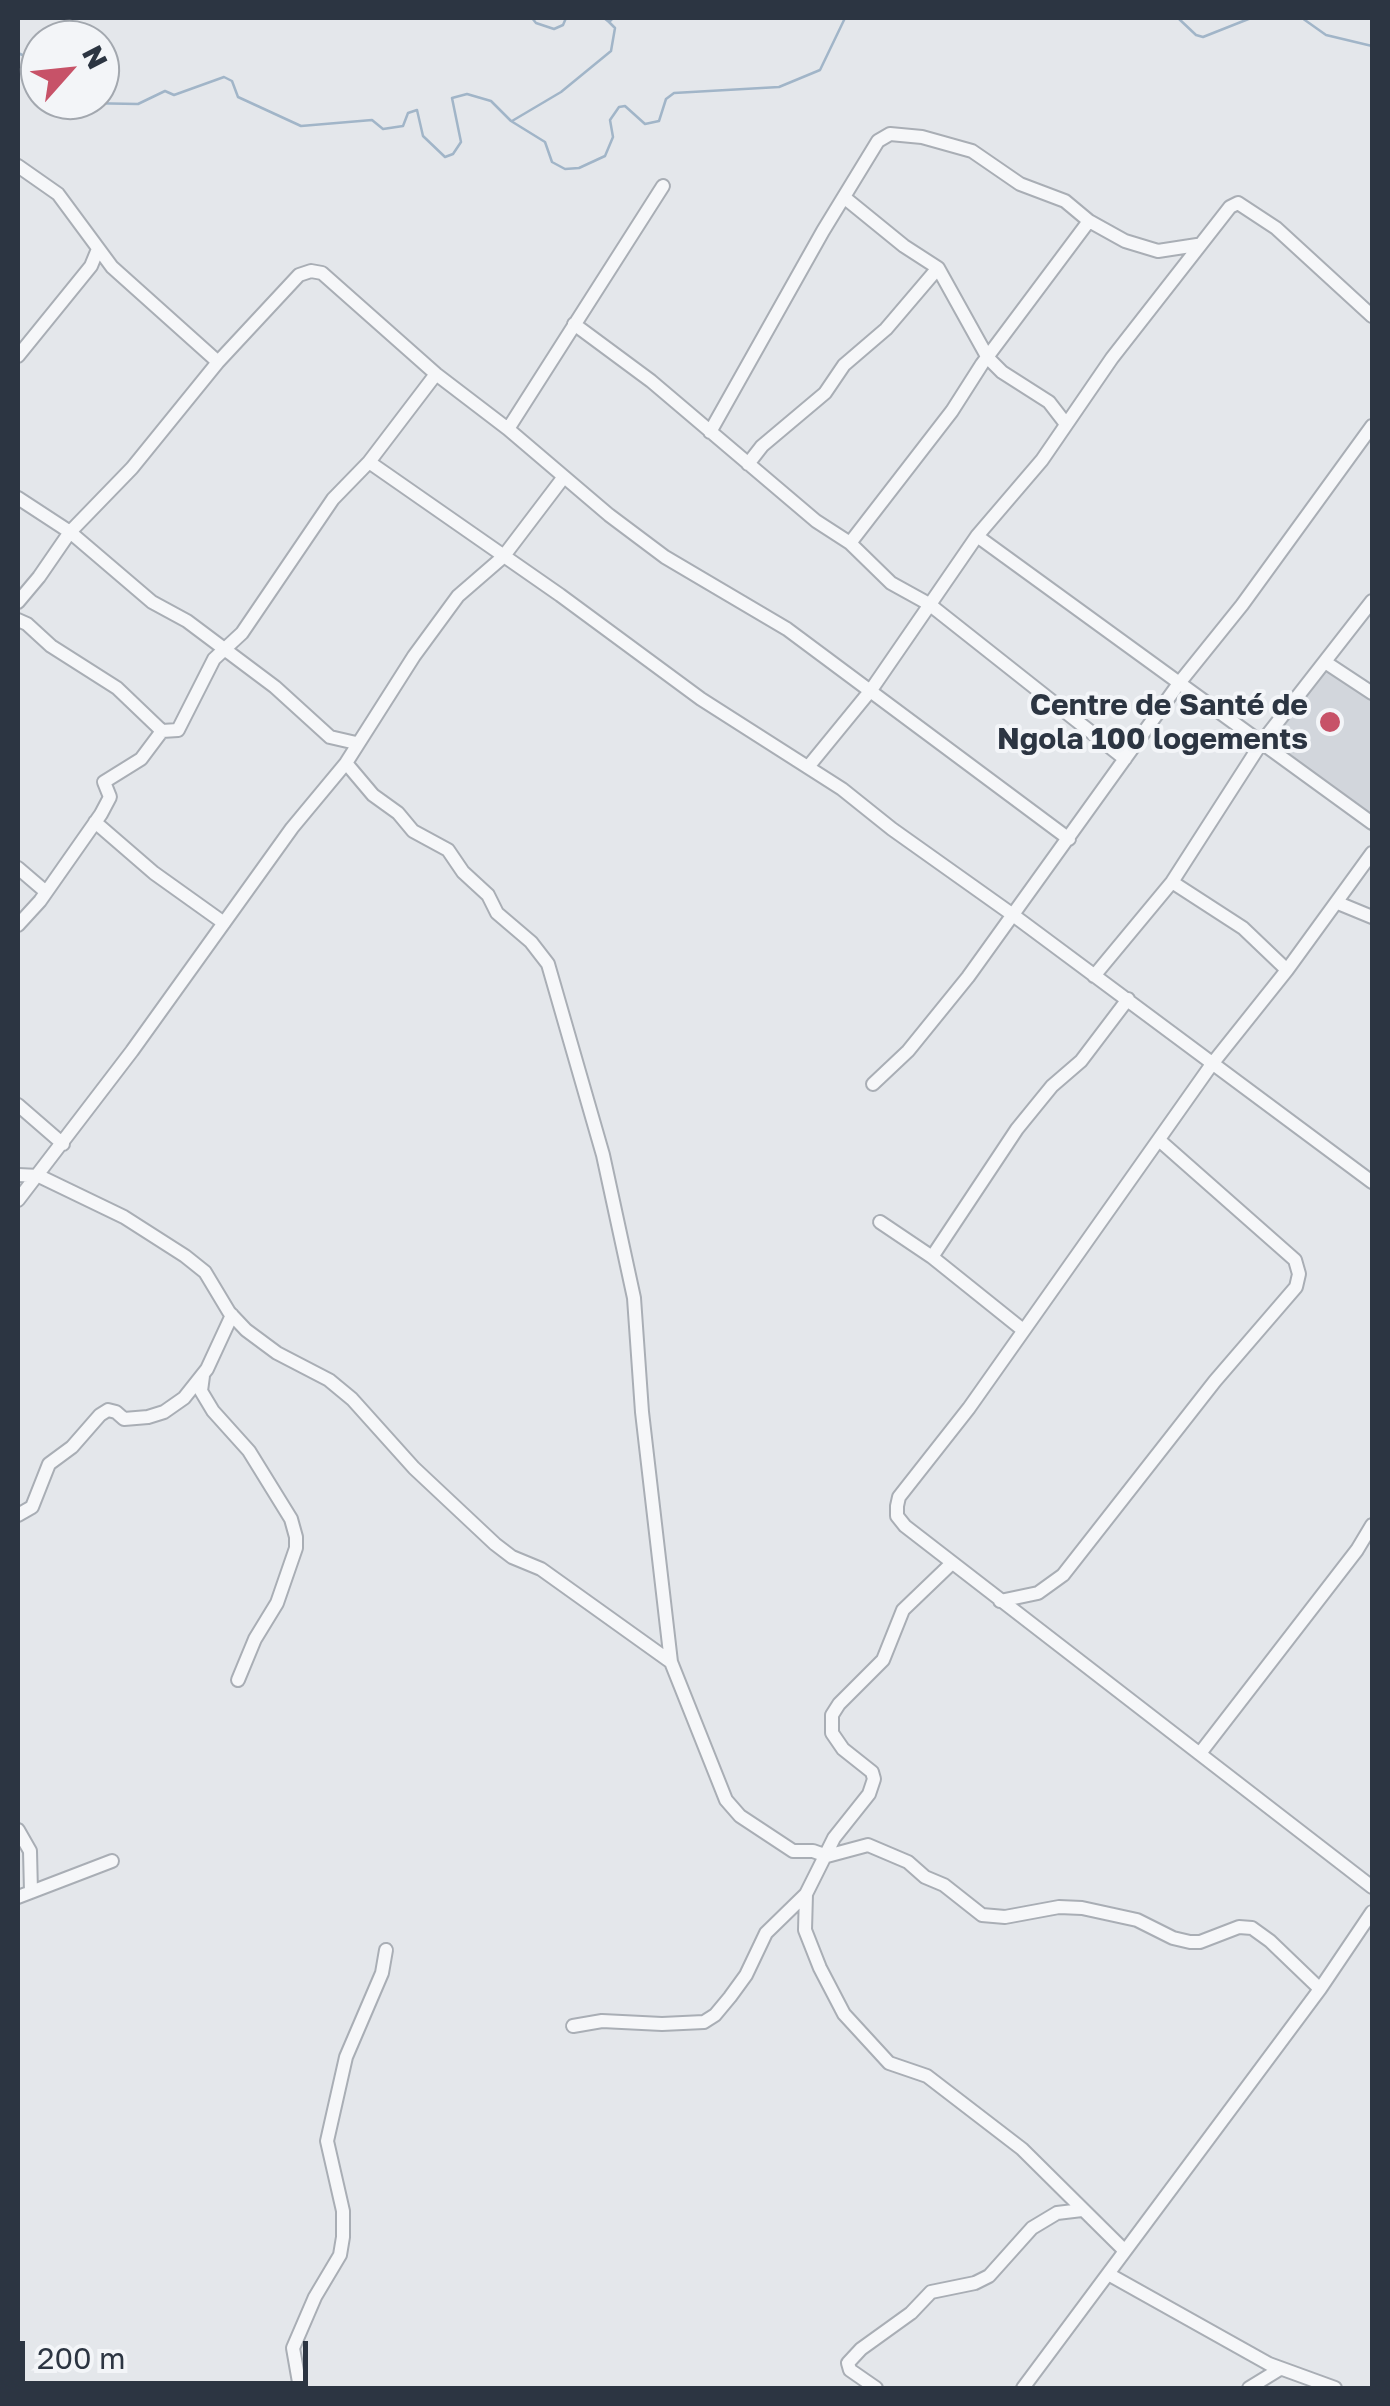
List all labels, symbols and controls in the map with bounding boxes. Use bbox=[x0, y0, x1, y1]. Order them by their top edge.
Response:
north arrow bbox=[20, 20, 120, 120]
text: N bbox=[76, 40, 115, 74]
place label: Centre de Santé de Ngola 100 logements bbox=[997, 687, 1308, 758]
marker: Centre de Santé de Ngola 100 logements bbox=[1317, 709, 1343, 735]
scale bar bbox=[25, 2321, 312, 2383]
text: 200 m bbox=[37, 2340, 126, 2376]

